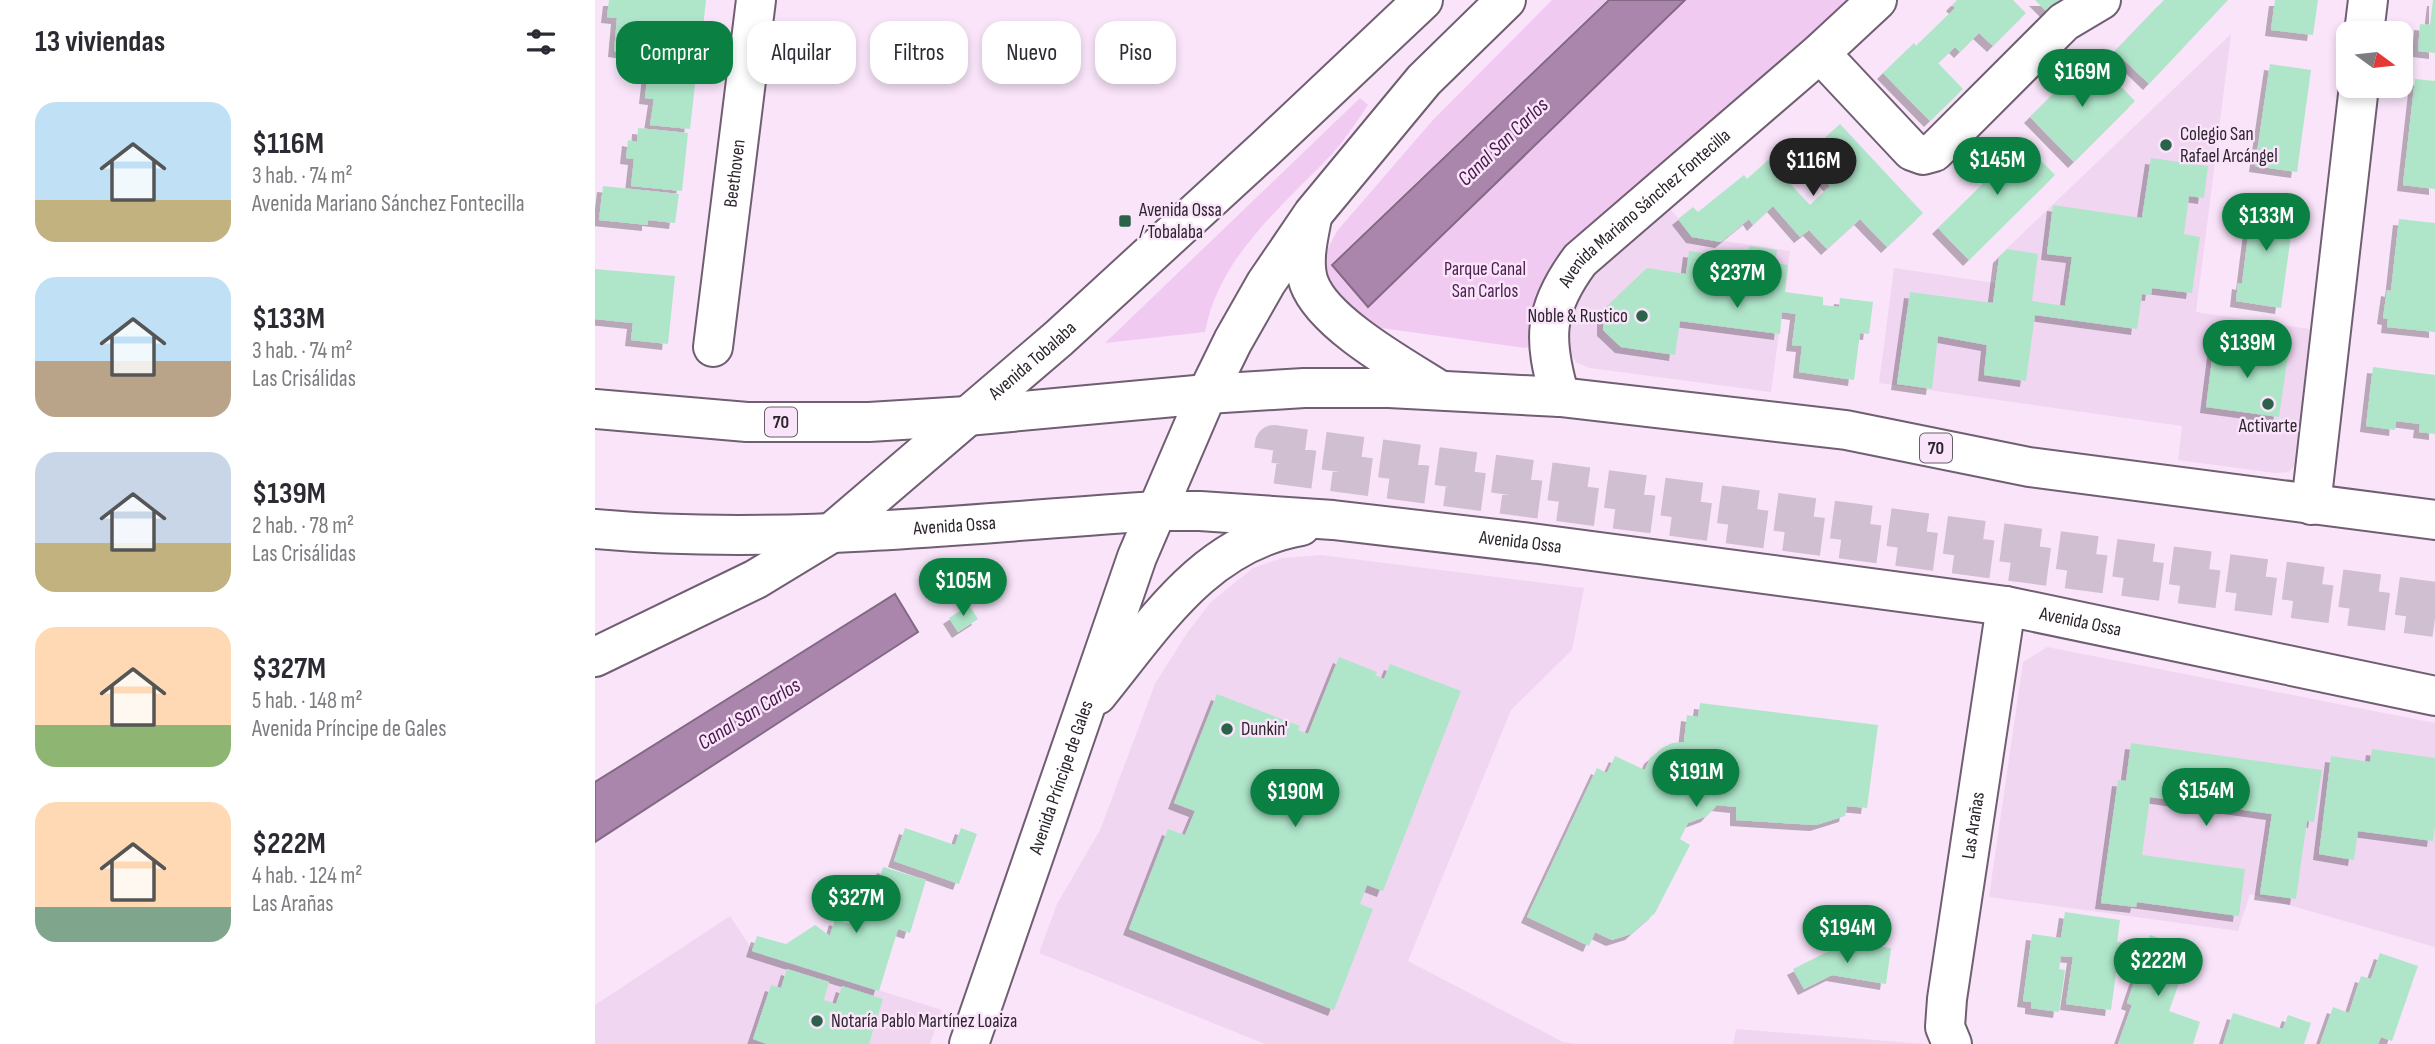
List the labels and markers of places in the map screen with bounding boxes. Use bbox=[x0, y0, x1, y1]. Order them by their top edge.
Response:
pin: $169M bbox=[2033, 50, 2131, 109]
place label: Colegio San Rafael Arcángel bbox=[2180, 123, 2278, 168]
marker: Colegio San Rafael Arcángel bbox=[2158, 137, 2174, 153]
pin: $116M bbox=[1764, 138, 1862, 198]
pin: $145M bbox=[1948, 138, 2046, 197]
pin: $133M bbox=[2217, 194, 2315, 253]
place label: Avenida Ossa / Tobalaba bbox=[1138, 199, 1222, 244]
marker: Avenida Ossa / Tobalaba bbox=[1117, 213, 1133, 229]
pin: $237M bbox=[1688, 250, 1786, 310]
place label: Noble & Rustico bbox=[1527, 305, 1628, 328]
marker: Noble & Rustico bbox=[1634, 308, 1650, 324]
pin: $139M bbox=[2198, 320, 2296, 380]
marker: Activarte bbox=[2260, 396, 2276, 412]
place label: Activarte bbox=[2238, 415, 2297, 438]
pin: $105M bbox=[914, 558, 1012, 618]
place label: Dunkin' bbox=[1241, 718, 1288, 741]
marker: Dunkin' bbox=[1219, 721, 1235, 737]
pin: $191M bbox=[1647, 750, 1745, 809]
pin: $154M bbox=[2157, 768, 2255, 828]
pin: $190M bbox=[1246, 770, 1344, 829]
pin: $327M bbox=[807, 876, 905, 935]
pin: $194M bbox=[1798, 906, 1896, 965]
pin: $222M bbox=[2109, 939, 2207, 998]
place label: Notaría Pablo Martínez Loaiza bbox=[831, 1010, 1017, 1033]
marker: Notaría Pablo Martínez Loaiza bbox=[809, 1013, 825, 1029]

